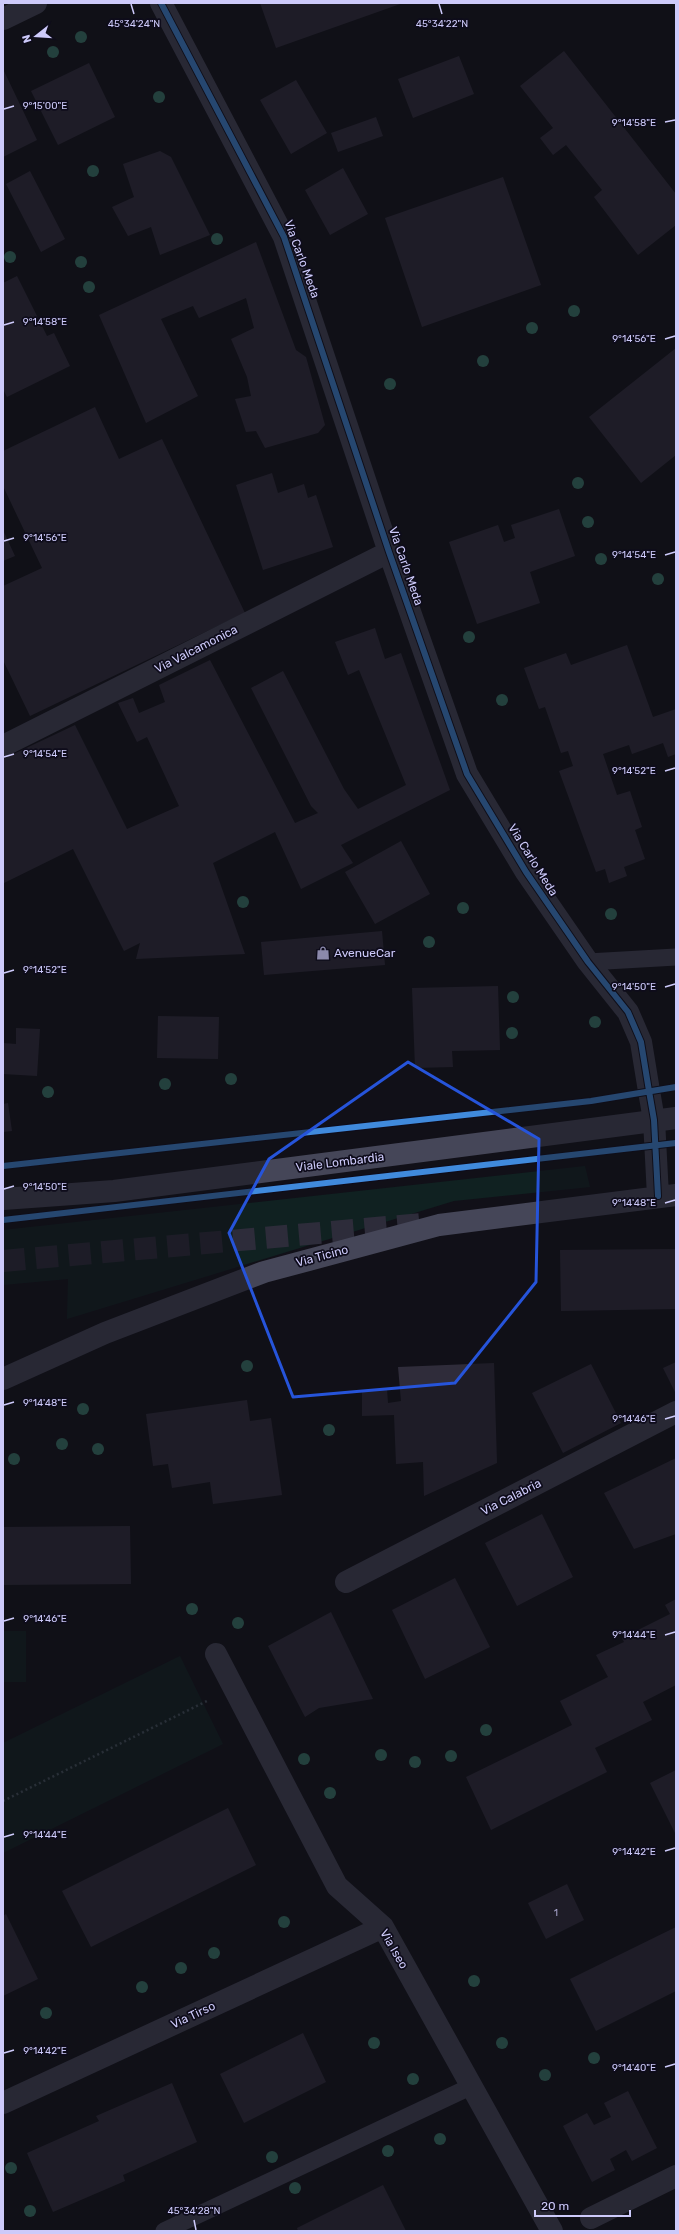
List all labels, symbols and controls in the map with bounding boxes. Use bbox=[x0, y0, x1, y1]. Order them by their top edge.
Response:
north arrow bbox=[16, 16, 56, 56]
text: 45°34'24"N bbox=[108, 18, 160, 30]
text: 45°34'22"N bbox=[416, 18, 468, 30]
text: N bbox=[20, 33, 34, 44]
text: 9°15'00"E bbox=[23, 100, 67, 112]
text: 9°14'58"E bbox=[612, 117, 656, 129]
street label: Via Carlo Meda bbox=[281, 218, 323, 300]
text: 9°14'58"E bbox=[23, 316, 67, 328]
text: 9°14'56"E bbox=[612, 333, 656, 345]
street label: Via Carlo Meda bbox=[386, 525, 426, 607]
text: 9°14'56"E bbox=[23, 532, 67, 544]
text: 9°14'54"E bbox=[612, 549, 656, 561]
street label: Via Valcamonica bbox=[152, 622, 240, 676]
text: 9°14'54"E bbox=[23, 748, 67, 760]
text: 9°14'52"E bbox=[612, 765, 656, 777]
street label: Via Carlo Meda bbox=[505, 821, 561, 899]
shop icon: AvenueCar bbox=[315, 945, 331, 961]
place label: AvenueCar bbox=[334, 946, 396, 960]
text: 9°14'52"E bbox=[23, 964, 67, 976]
text: 9°14'50"E bbox=[612, 981, 656, 993]
street label: Viale Lombardia bbox=[295, 1150, 385, 1174]
text: 9°14'50"E bbox=[23, 1181, 67, 1193]
text: 9°14'48"E bbox=[612, 1197, 656, 1209]
street label: Via Ticino bbox=[294, 1242, 350, 1270]
text: 9°14'48"E bbox=[23, 1397, 67, 1409]
text: 9°14'46"E bbox=[612, 1413, 656, 1425]
street label: Via Calabria bbox=[479, 1476, 543, 1518]
text: 9°14'46"E bbox=[23, 1613, 67, 1625]
text: 9°14'44"E bbox=[612, 1629, 656, 1641]
text: 9°14'44"E bbox=[23, 1829, 67, 1841]
text: 9°14'42"E bbox=[612, 1846, 656, 1858]
house number: 1 bbox=[554, 1907, 558, 1919]
street label: Via Iseo bbox=[377, 1927, 411, 1971]
street label: Via Tirso bbox=[169, 1999, 218, 2031]
text: 9°14'42"E bbox=[23, 2045, 67, 2057]
text: 9°14'40"E bbox=[612, 2062, 656, 2074]
scale bar bbox=[535, 2192, 630, 2218]
text: 20 m bbox=[541, 2199, 569, 2213]
text: 45°34'28"N bbox=[167, 2205, 221, 2217]

